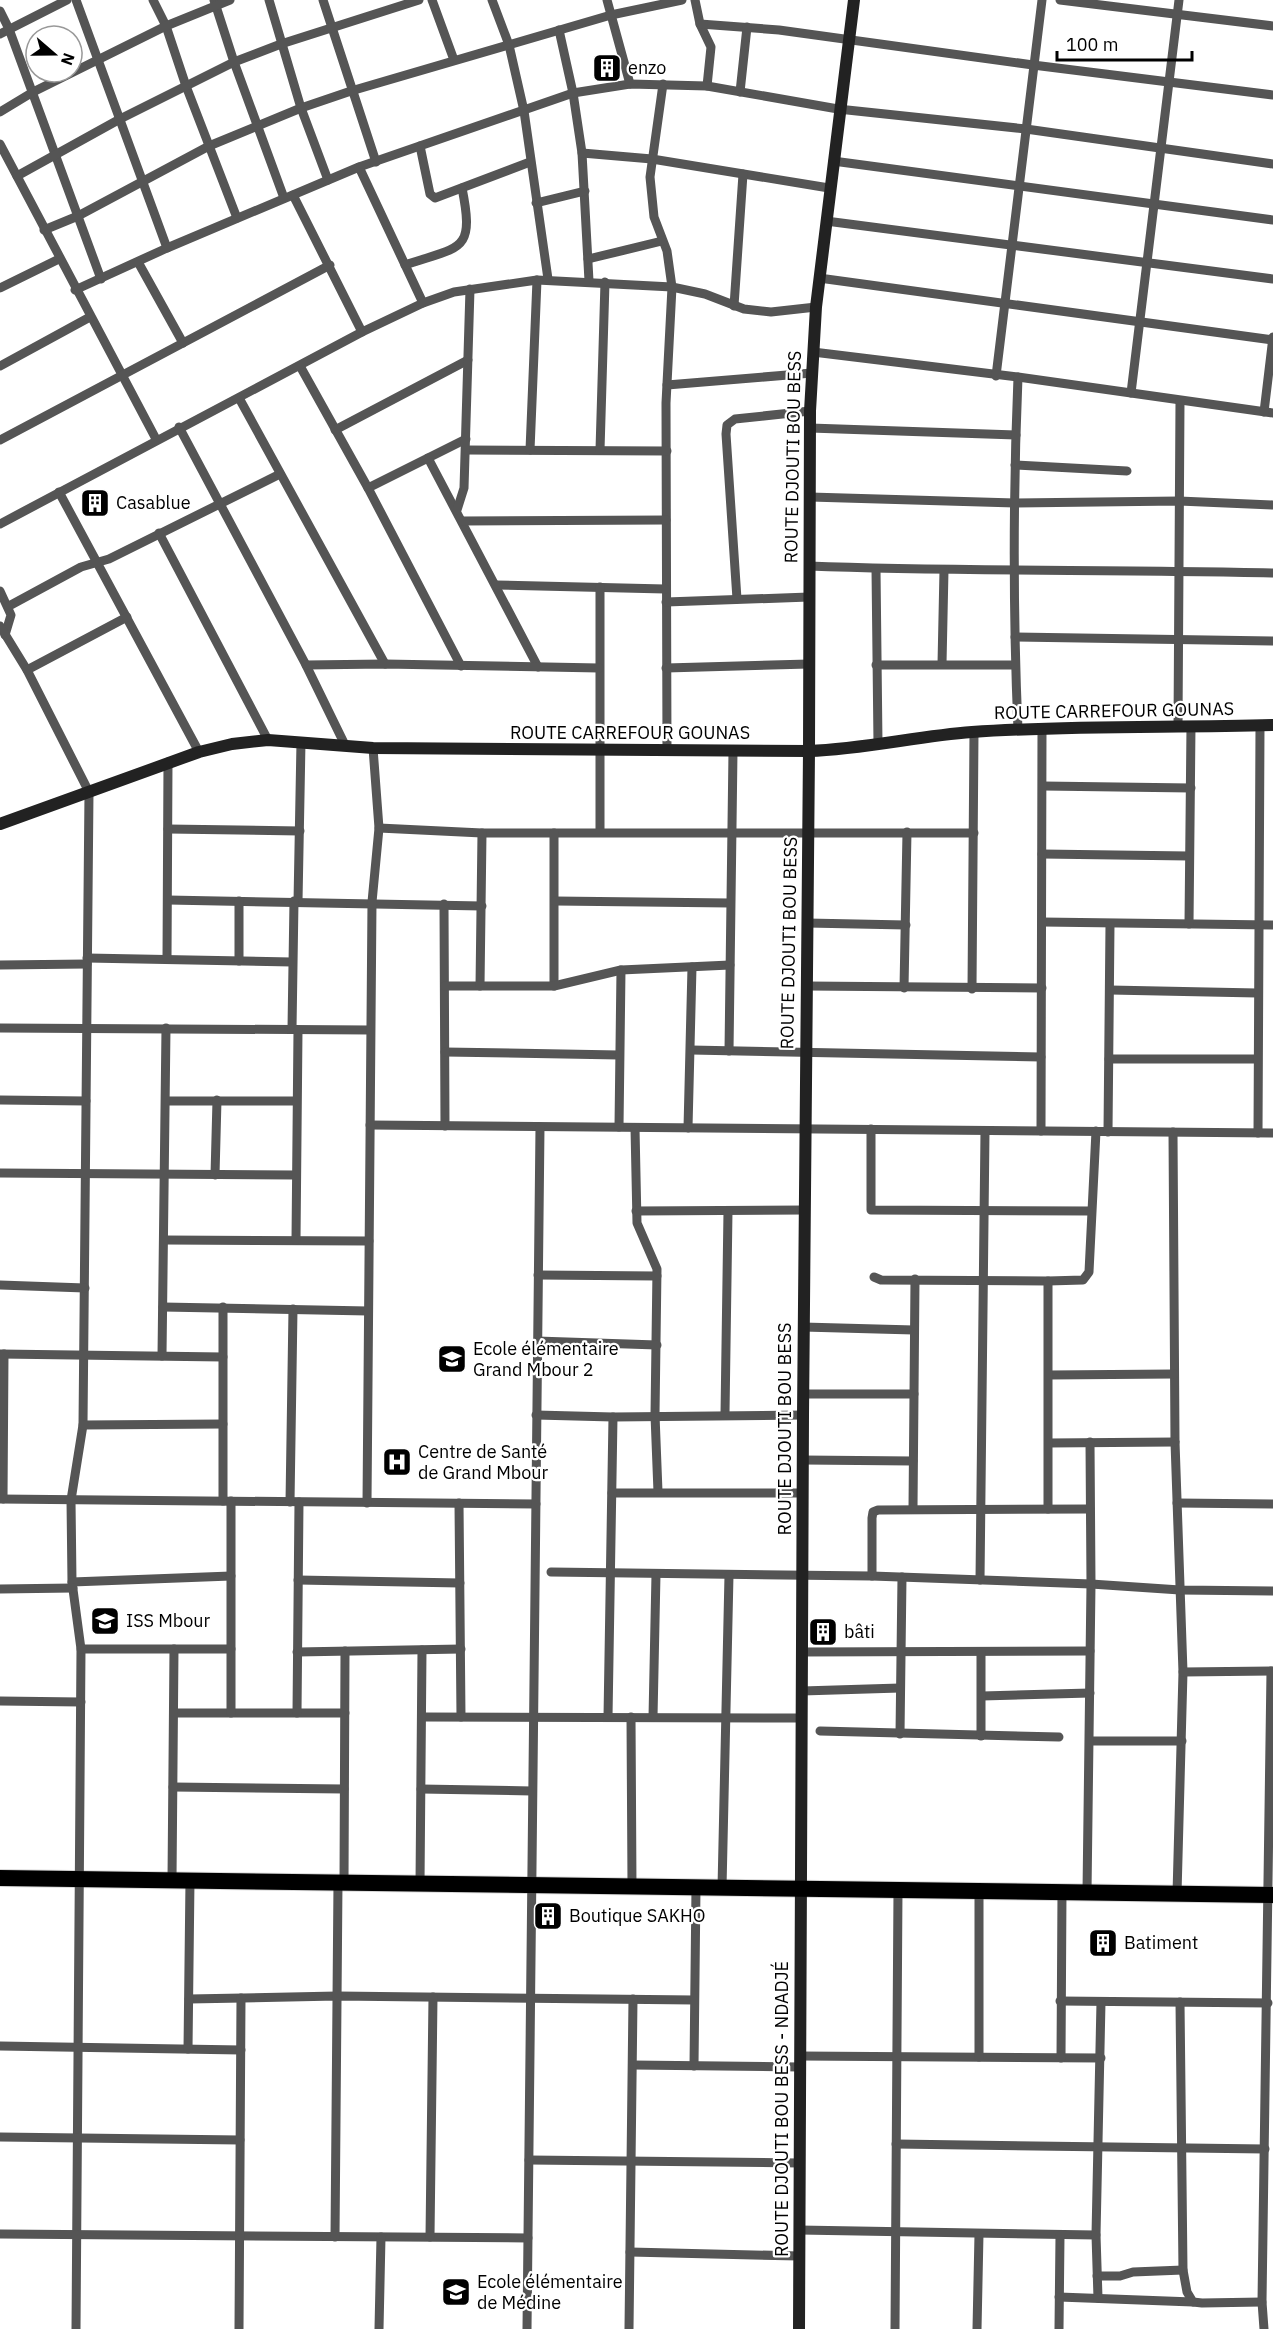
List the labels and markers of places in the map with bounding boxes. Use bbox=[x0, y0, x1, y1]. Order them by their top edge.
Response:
building icon: enzo bbox=[591, 52, 623, 84]
place label: enzo bbox=[628, 56, 666, 79]
building icon: Casablue bbox=[79, 487, 111, 519]
place label: Casablue bbox=[116, 491, 191, 514]
place label: Ecole élémentaire Grand Mbour 2 bbox=[473, 1337, 619, 1381]
school or university icon: Ecole élémentaire Grand Mbour 2 bbox=[436, 1343, 468, 1375]
place label: Centre de Santé de Grand Mbour bbox=[418, 1440, 548, 1484]
hospital icon: Centre de Santé de Grand Mbour bbox=[381, 1446, 413, 1478]
school or university icon: ISS Mbour bbox=[89, 1605, 121, 1637]
place label: ISS Mbour bbox=[126, 1609, 211, 1632]
building icon: bâti bbox=[807, 1616, 839, 1648]
place label: bâti bbox=[844, 1620, 875, 1643]
building icon: Boutique SAKHO bbox=[532, 1900, 564, 1932]
place label: Boutique SAKHO bbox=[569, 1904, 706, 1927]
building icon: Batiment bbox=[1087, 1927, 1119, 1959]
place label: Batiment bbox=[1124, 1931, 1198, 1954]
place label: Ecole élémentaire de Médine bbox=[477, 2270, 623, 2314]
school or university icon: Ecole élémentaire de Médine bbox=[440, 2276, 472, 2308]

